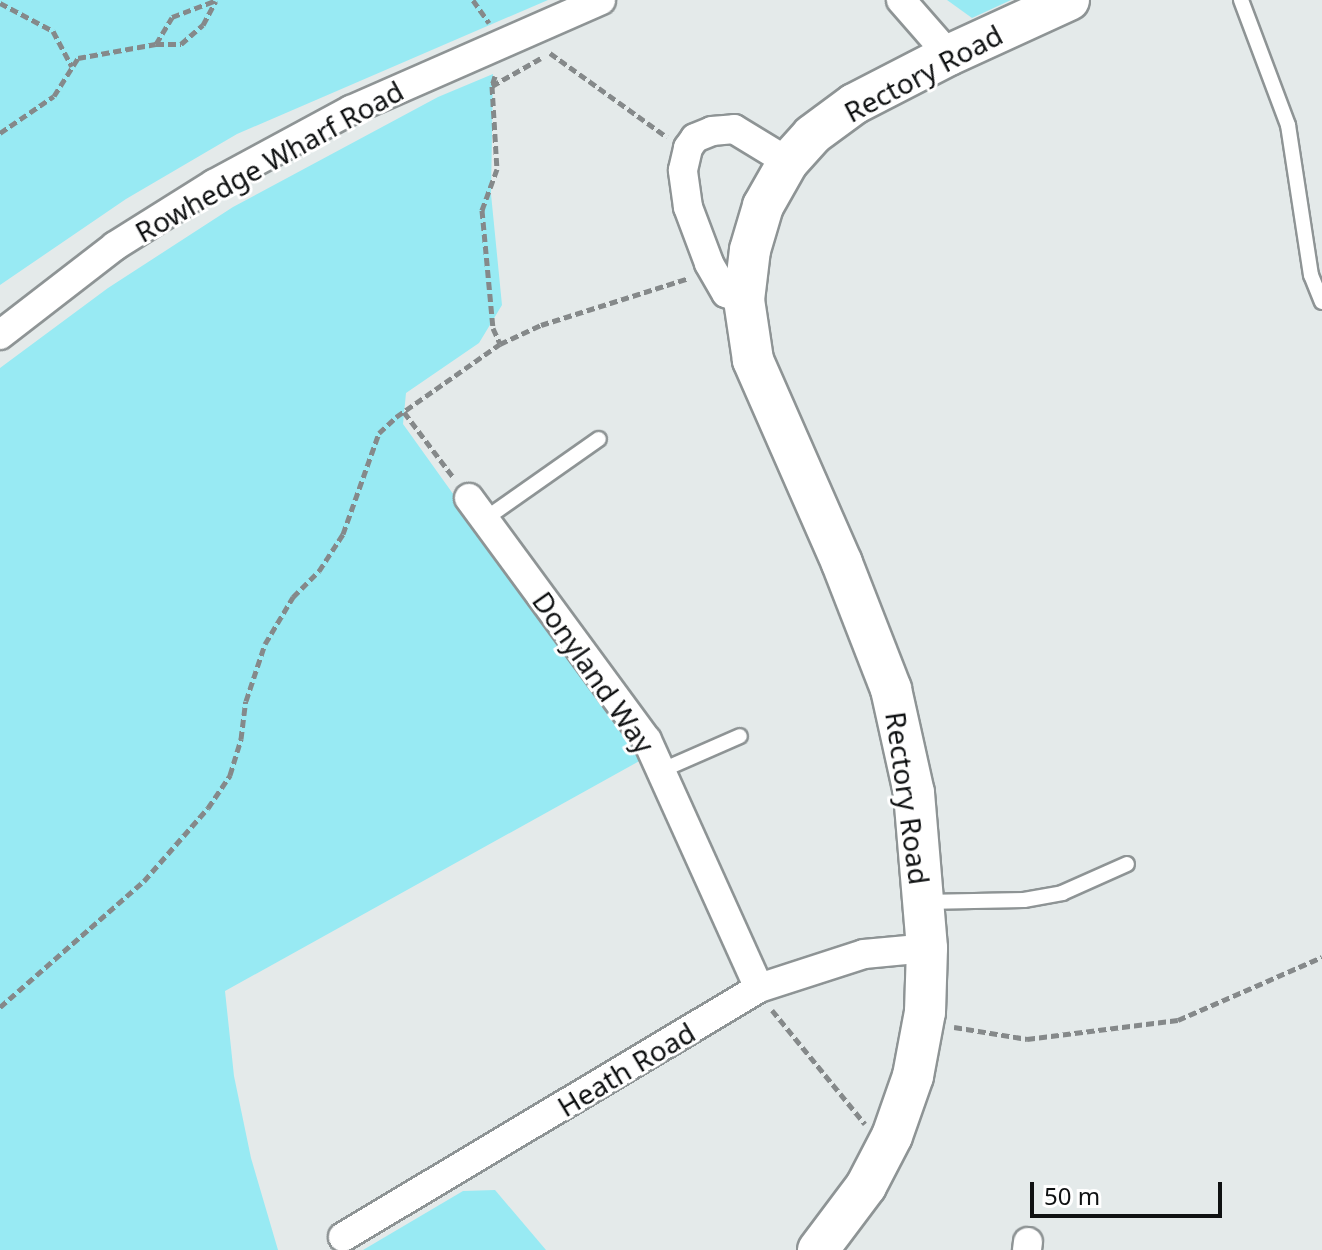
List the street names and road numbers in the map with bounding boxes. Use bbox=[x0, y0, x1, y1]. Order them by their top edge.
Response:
street label: Rectory Road bbox=[838, 17, 1008, 129]
street label: Rowhedge Wharf Road bbox=[129, 73, 409, 249]
street label: Donyland Way bbox=[526, 585, 662, 759]
street label: Rectory Road bbox=[879, 709, 937, 887]
street label: Heath Road bbox=[551, 1015, 701, 1123]

